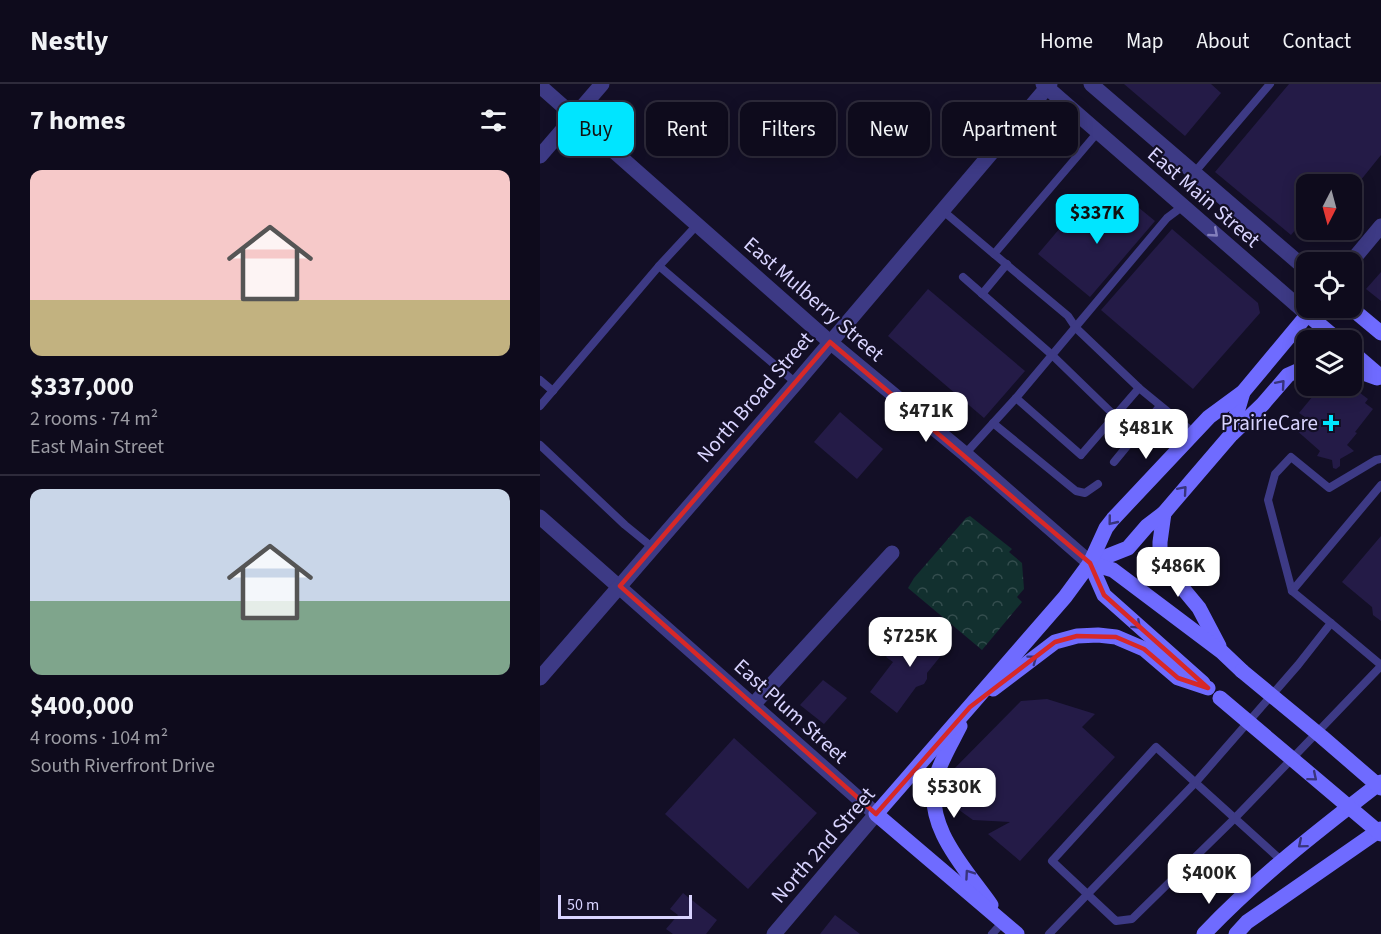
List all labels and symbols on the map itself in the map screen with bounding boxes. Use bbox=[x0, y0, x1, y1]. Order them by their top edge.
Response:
street label: East Main Street bbox=[1141, 140, 1267, 254]
north arrow bbox=[1296, 174, 1362, 240]
pin: $337K bbox=[1055, 194, 1139, 245]
one-way arrow bbox=[1207, 226, 1218, 237]
street label: East Mulberry Street bbox=[737, 230, 891, 368]
street label: North Broad Street bbox=[690, 325, 820, 469]
one-way arrow bbox=[1274, 380, 1285, 391]
pin: $471K bbox=[884, 392, 968, 443]
place label: PrairieCare bbox=[1221, 408, 1318, 438]
pin: $481K bbox=[1104, 409, 1188, 460]
marker: PrairieCare bbox=[1322, 414, 1340, 432]
one-way arrow bbox=[1176, 486, 1187, 497]
one-way arrow bbox=[1108, 514, 1119, 525]
pin: $486K bbox=[1136, 547, 1220, 598]
pin: $725K bbox=[868, 617, 952, 668]
one-way arrow bbox=[1130, 618, 1141, 629]
street label: East Plum Street bbox=[727, 652, 855, 770]
one-way arrow bbox=[1026, 655, 1037, 666]
pin: $530K bbox=[912, 768, 996, 819]
one-way arrow bbox=[1306, 770, 1317, 781]
street label: North 2nd Street bbox=[764, 780, 882, 910]
one-way arrow bbox=[1298, 837, 1309, 848]
pin: $400K bbox=[1167, 854, 1251, 905]
one-way arrow bbox=[965, 870, 976, 881]
scale bar bbox=[558, 892, 692, 920]

